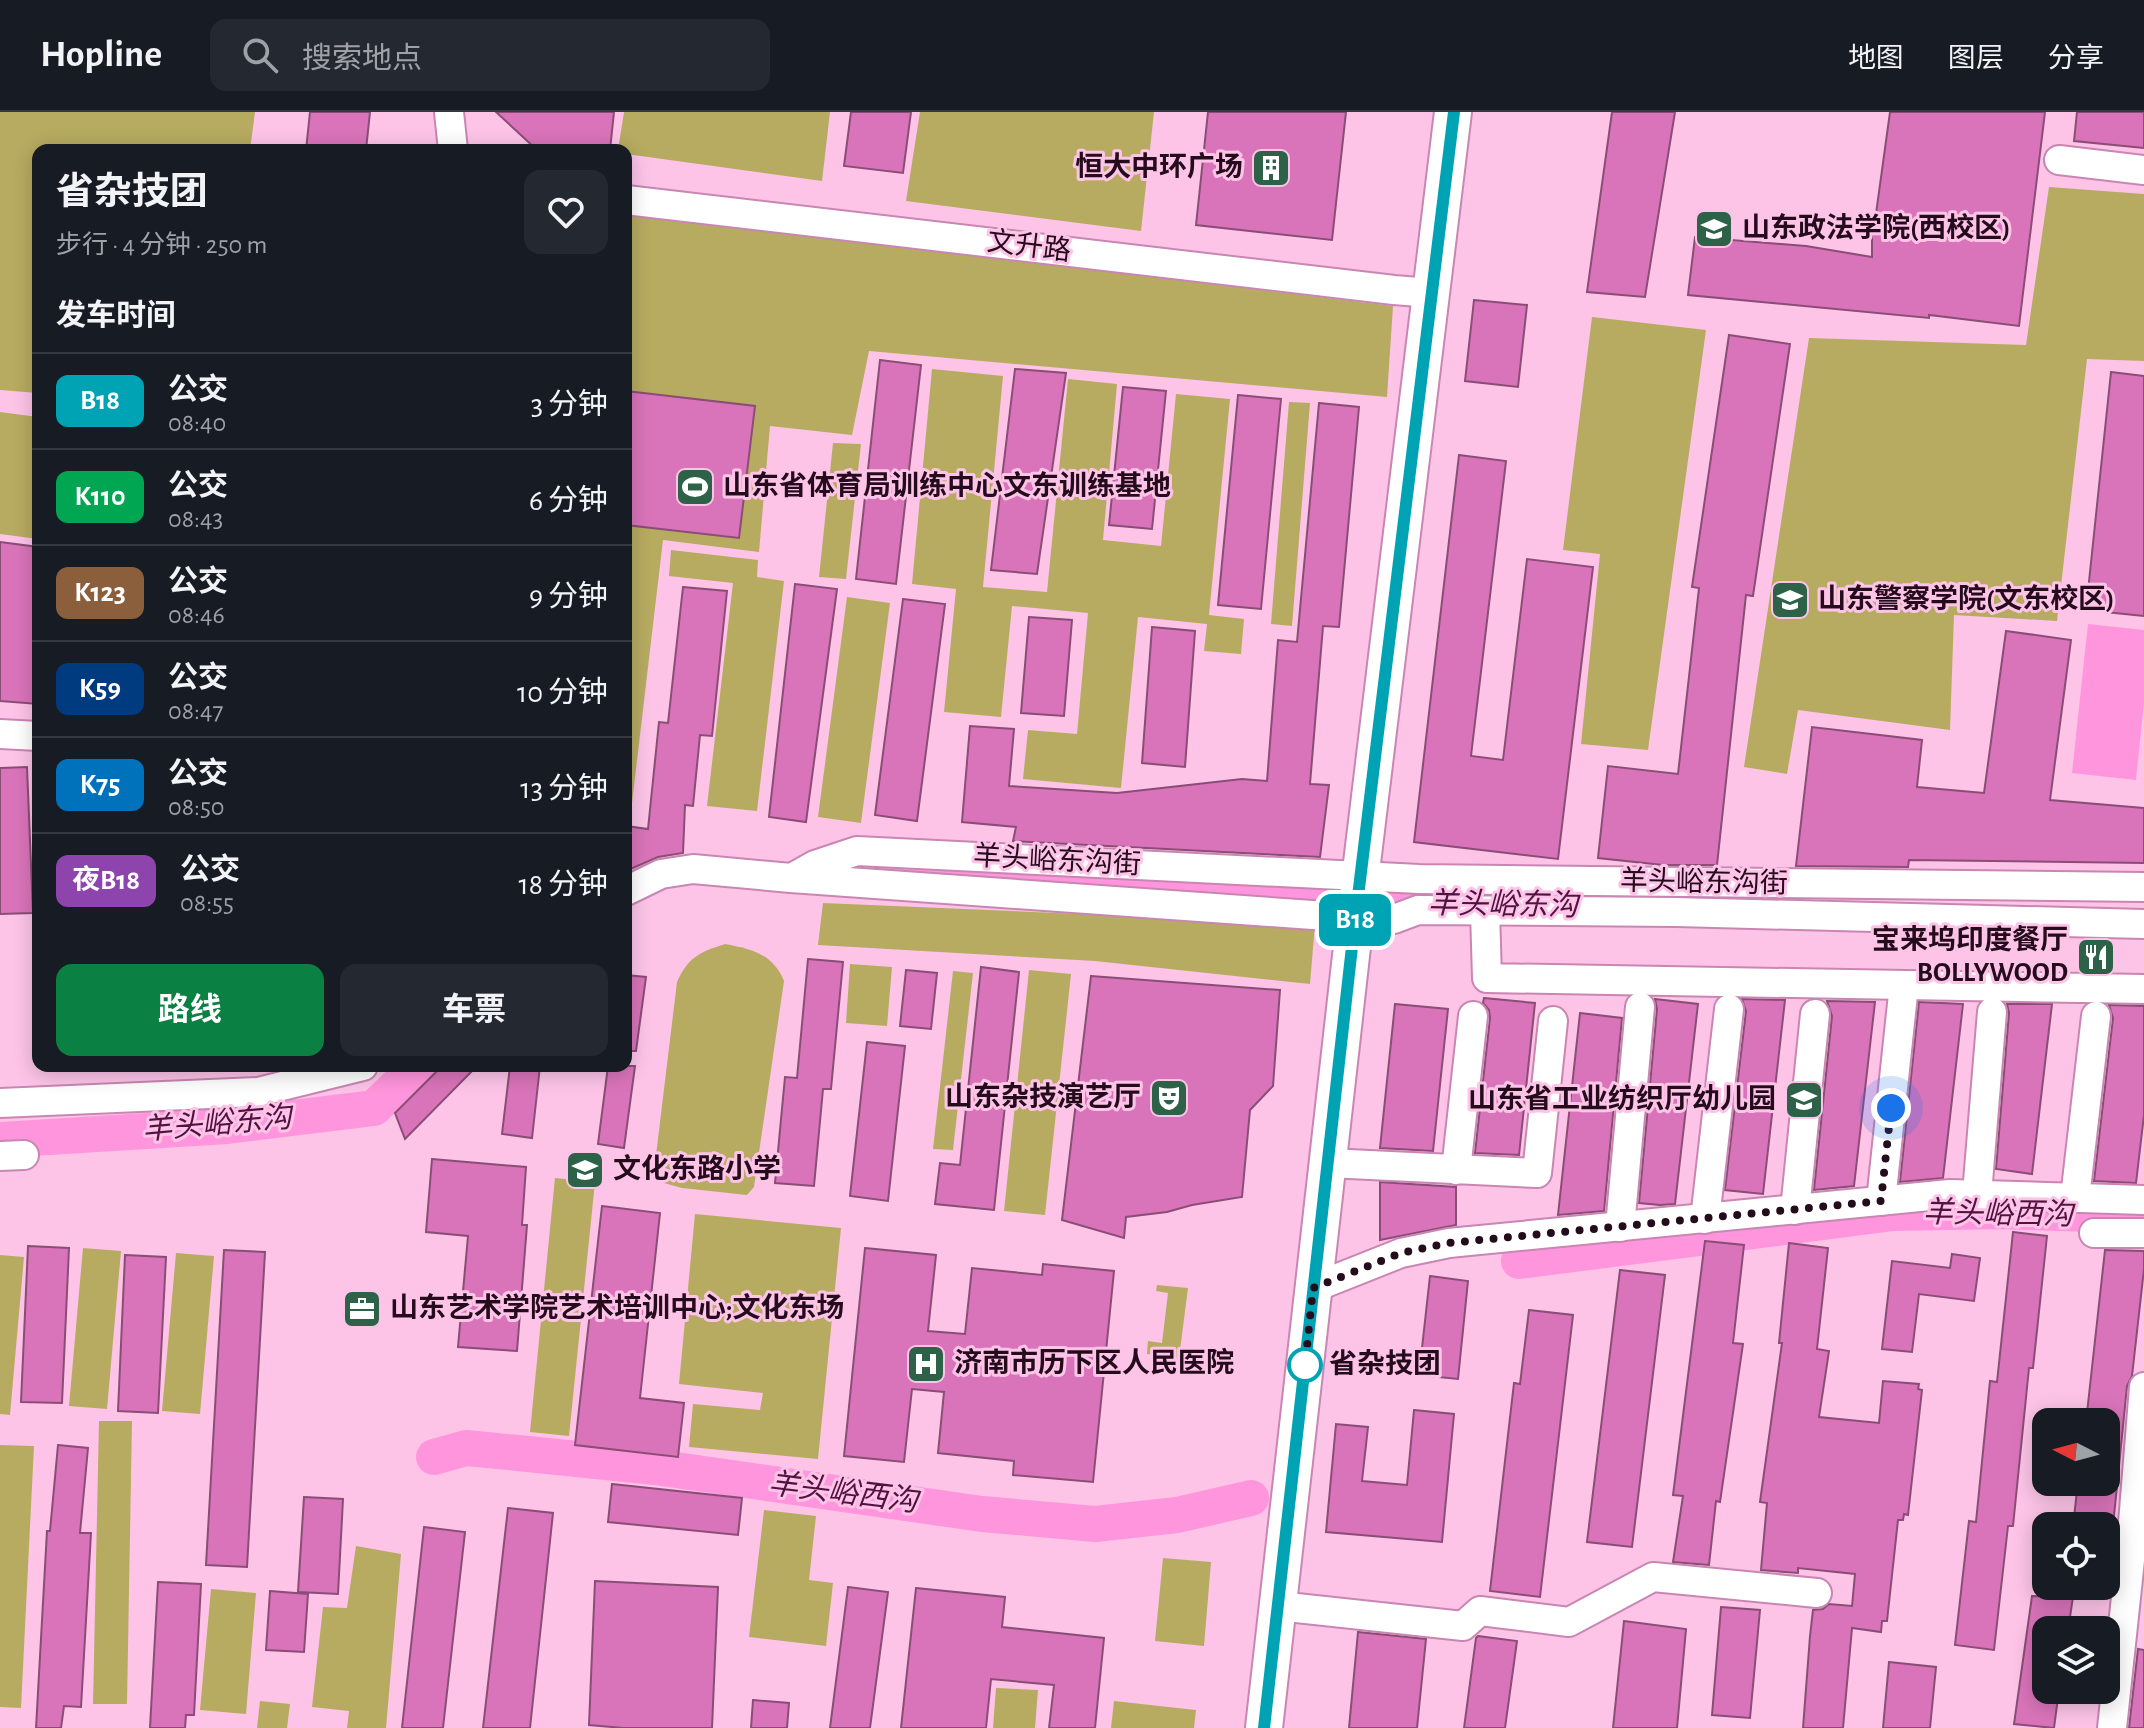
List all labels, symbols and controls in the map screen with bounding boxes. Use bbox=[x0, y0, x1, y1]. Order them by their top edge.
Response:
search box bbox=[210, 19, 770, 91]
icon: search bbox=[238, 33, 282, 77]
text: Hopline bbox=[40, 36, 162, 74]
text: 搜索地点 bbox=[302, 44, 422, 74]
text: 地图 bbox=[1848, 45, 1904, 73]
text: 图层 bbox=[1948, 45, 2004, 73]
text: 分享 bbox=[2048, 45, 2104, 73]
building icon: 恒大中环广场 bbox=[1250, 147, 1292, 189]
place label: 恒大中环广场 bbox=[1075, 151, 1243, 182]
button: heart bbox=[524, 170, 608, 254]
text: 省杂技团 bbox=[56, 174, 208, 212]
school or university icon: 山东政法学院(西校区) bbox=[1693, 208, 1735, 250]
place label: 山东政法学院(西校区) bbox=[1742, 212, 2011, 243]
street label: 文升路 bbox=[986, 226, 1073, 266]
text: 步行 · 4 分钟 · 250 m bbox=[56, 232, 267, 258]
text: 发车时间 bbox=[56, 301, 176, 331]
text: 公交 bbox=[168, 375, 228, 405]
text: B18 bbox=[80, 387, 120, 415]
text: 3 分钟 bbox=[531, 390, 608, 420]
text: 08:40 bbox=[168, 410, 226, 436]
sports icon: 山东省体育局训练中心文东训练基地 bbox=[674, 466, 716, 508]
place label: 山东省体育局训练中心文东训练基地 bbox=[723, 470, 1171, 501]
text: 公交 bbox=[168, 471, 228, 501]
text: K110 bbox=[74, 483, 126, 511]
text: 6 分钟 bbox=[529, 486, 608, 516]
text: 08:43 bbox=[168, 506, 223, 532]
text: 公交 bbox=[168, 567, 228, 597]
text: K123 bbox=[74, 579, 126, 607]
school or university icon: 山东警察学院(文东校区) bbox=[1769, 579, 1811, 621]
text: 9 分钟 bbox=[529, 582, 608, 612]
place label: 山东警察学院(文东校区) bbox=[1818, 583, 2115, 614]
text: 08:46 bbox=[168, 602, 225, 628]
text: 公交 bbox=[168, 663, 228, 693]
text: K59 bbox=[79, 675, 121, 703]
text: 10 分钟 bbox=[517, 678, 608, 708]
text: 08:47 bbox=[168, 698, 223, 724]
text: 公交 bbox=[168, 759, 228, 789]
text: K75 bbox=[80, 771, 120, 799]
text: 13 分钟 bbox=[520, 774, 608, 804]
text: 08:50 bbox=[168, 794, 225, 820]
street label: 羊头峪东沟街 bbox=[972, 841, 1142, 879]
text: 公交 bbox=[180, 855, 240, 885]
street label: 羊头峪东沟街 bbox=[1620, 866, 1788, 898]
text: 夜B18 bbox=[72, 867, 140, 895]
text: 18 分钟 bbox=[519, 870, 608, 900]
water label: 羊头峪东沟 bbox=[1428, 887, 1581, 921]
text: 08:55 bbox=[180, 890, 234, 916]
line badge: B18 bbox=[1309, 894, 1401, 946]
text: B18 bbox=[1335, 906, 1375, 934]
place label: 宝来坞印度餐厅 BOLLYWOOD bbox=[1872, 924, 2068, 987]
restaurant icon: 宝来坞印度餐厅 BOLLYWOOD bbox=[2075, 936, 2117, 978]
button: 路线 bbox=[56, 964, 324, 1056]
button: 车票 bbox=[340, 964, 608, 1056]
theatre icon: 山东杂技演艺厅 bbox=[1148, 1077, 1190, 1119]
school or university icon: 山东省工业纺织厅幼儿园 bbox=[1783, 1079, 1825, 1121]
place label: 山东杂技演艺厅 bbox=[945, 1081, 1141, 1112]
place label: 山东省工业纺织厅幼儿园 bbox=[1468, 1083, 1776, 1114]
your location bbox=[1871, 1088, 1911, 1128]
water label: 羊头峪东沟 bbox=[141, 1100, 296, 1145]
school or university icon: 文化东路小学 bbox=[564, 1149, 606, 1191]
place label: 文化东路小学 bbox=[613, 1153, 781, 1184]
water label: 羊头峪西沟 bbox=[1923, 1196, 2076, 1230]
office icon: 山东艺术学院艺术培训中心;文化东场 bbox=[341, 1288, 383, 1330]
place label: 山东艺术学院艺术培训中心;文化东场 bbox=[390, 1292, 844, 1323]
hospital icon: 济南市历下区人民医院 bbox=[905, 1343, 947, 1385]
place label: 济南市历下区人民医院 bbox=[954, 1347, 1234, 1378]
marker: 省杂技团 bbox=[1288, 1348, 1322, 1382]
place label: 省杂技团 bbox=[1329, 1348, 1441, 1379]
north arrow bbox=[2032, 1408, 2120, 1496]
map controls bbox=[2032, 1408, 2120, 1704]
water label: 羊头峪西沟 bbox=[767, 1467, 922, 1517]
button: locate bbox=[2032, 1512, 2120, 1600]
button: layers bbox=[2032, 1616, 2120, 1704]

